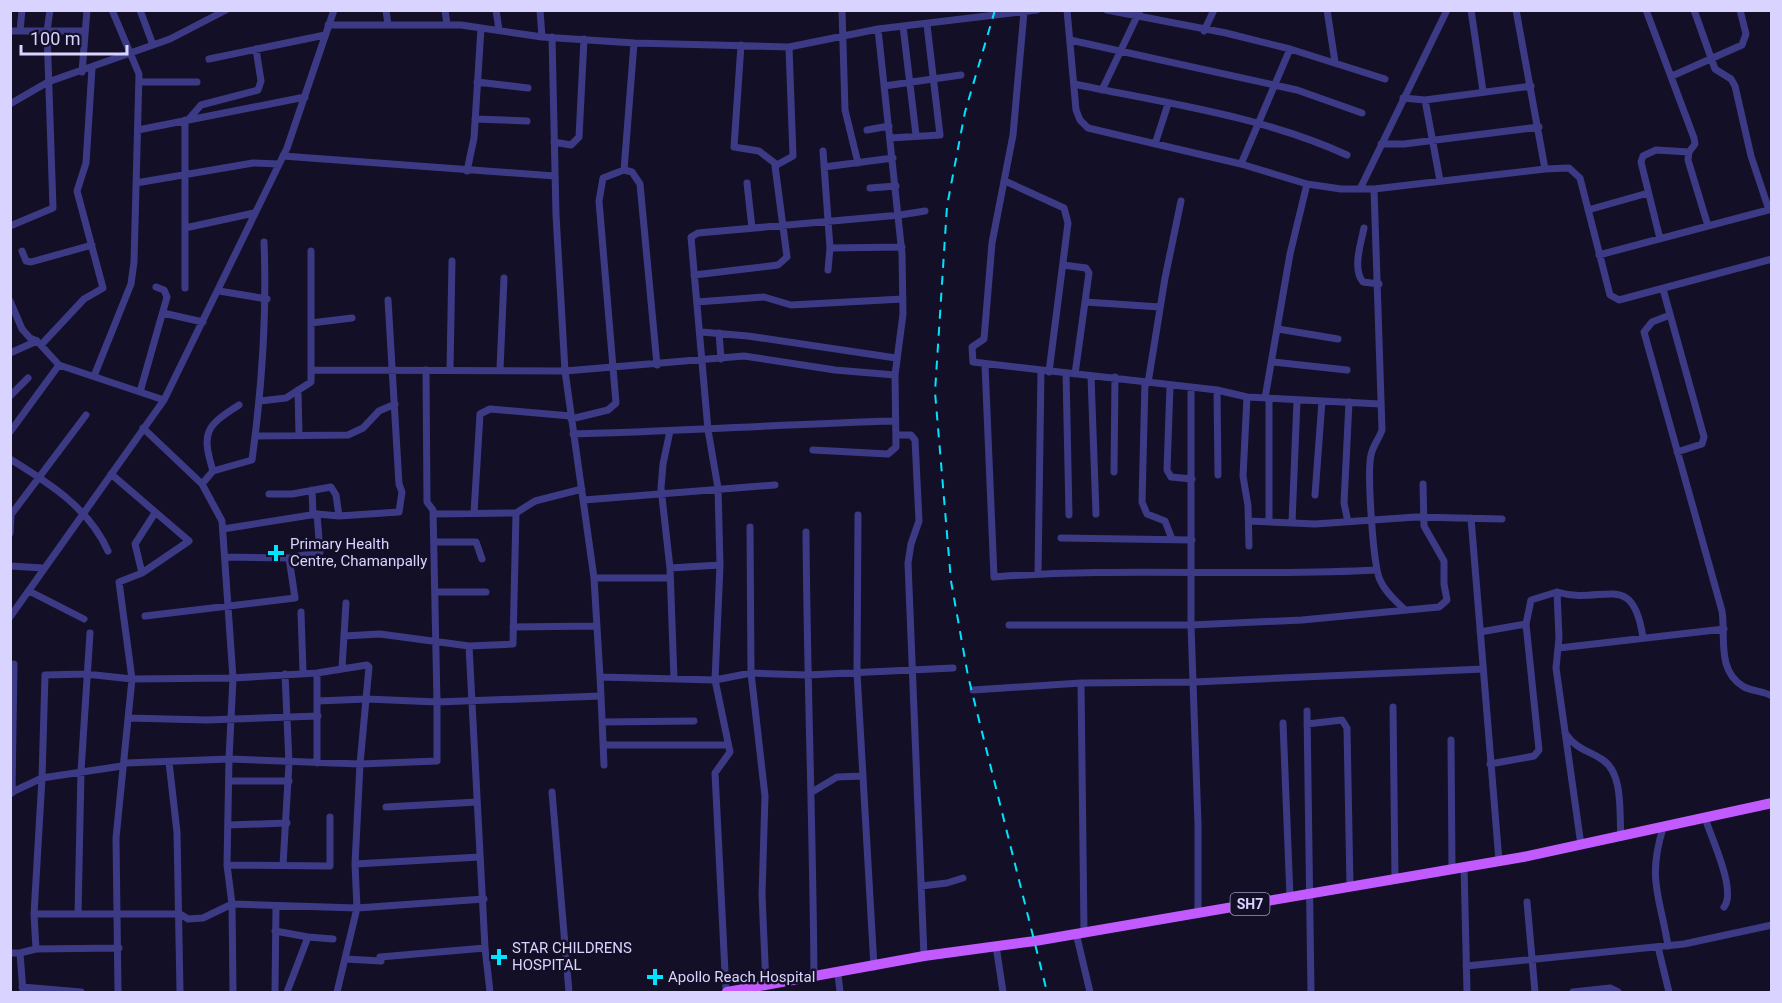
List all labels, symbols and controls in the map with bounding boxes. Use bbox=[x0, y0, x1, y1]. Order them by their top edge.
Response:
scale bar bbox=[21, 18, 128, 56]
text: 100 m bbox=[30, 28, 81, 49]
place label: Primary Health Centre, Chamanpally bbox=[290, 535, 427, 570]
marker: Primary Health Centre, Chamanpally bbox=[267, 544, 285, 562]
road number: SH7 bbox=[1230, 893, 1270, 915]
place label: STAR CHILDRENS HOSPITAL bbox=[512, 939, 632, 974]
marker: STAR CHILDRENS HOSPITAL bbox=[490, 948, 508, 966]
marker: Apollo Reach Hospital bbox=[646, 968, 664, 986]
place label: Apollo Reach Hospital bbox=[668, 968, 815, 986]

